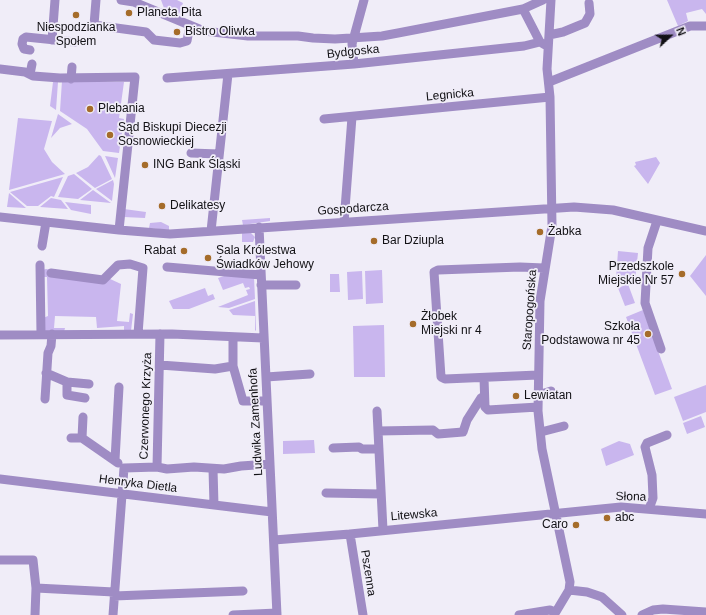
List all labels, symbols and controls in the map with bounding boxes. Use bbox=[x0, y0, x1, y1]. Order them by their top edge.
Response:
place label: Planeta Pita bbox=[137, 6, 202, 20]
marker: Planeta Pita bbox=[124, 8, 134, 18]
marker: Niespodzianka Społem bbox=[71, 10, 81, 20]
north arrow bbox=[650, 16, 690, 56]
place label: Niespodzianka Społem bbox=[37, 21, 115, 49]
place label: Bistro Oliwka bbox=[185, 25, 255, 39]
text: N bbox=[674, 26, 688, 37]
marker: Bistro Oliwka bbox=[172, 27, 182, 37]
street label: Bydgoska bbox=[326, 42, 380, 62]
street label: Legnicka bbox=[425, 86, 475, 104]
place label: Plebania bbox=[98, 102, 145, 116]
marker: Plebania bbox=[85, 104, 95, 114]
place label: Sąd Biskupi Diecezji Sosnowieckiej bbox=[118, 121, 227, 149]
marker: Sąd Biskupi Diecezji Sosnowieckiej bbox=[105, 130, 115, 140]
place label: ING Bank Śląski bbox=[153, 158, 240, 172]
marker: ING Bank Śląski bbox=[140, 160, 150, 170]
place label: Delikatesy bbox=[170, 199, 225, 213]
street label: Gospodarcza bbox=[317, 199, 389, 219]
marker: Delikatesy bbox=[157, 201, 167, 211]
place label: Żabka bbox=[548, 225, 581, 239]
marker: Żabka bbox=[535, 227, 545, 237]
place label: Bar Dziupla bbox=[382, 234, 444, 248]
marker: Bar Dziupla bbox=[369, 236, 379, 246]
place label: Rabat bbox=[144, 244, 176, 258]
place label: Sala Królestwa Świadków Jehowy bbox=[216, 244, 314, 272]
marker: Rabat bbox=[179, 246, 189, 256]
marker: Sala Królestwa Świadków Jehowy bbox=[203, 253, 213, 263]
place label: Przedszkole Miejskie Nr 57 bbox=[598, 260, 674, 288]
street label: Staropogońska bbox=[520, 269, 540, 351]
marker: Przedszkole Miejskie Nr 57 bbox=[677, 269, 687, 279]
place label: Żłobek Miejski nr 4 bbox=[421, 310, 482, 338]
marker: Żłobek Miejski nr 4 bbox=[408, 319, 418, 329]
place label: Szkoła Podstawowa nr 45 bbox=[541, 320, 640, 348]
marker: Szkoła Podstawowa nr 45 bbox=[643, 329, 653, 339]
street label: Czerwonego Krzyża bbox=[137, 352, 155, 460]
street label: Ludwika Zamenhofa bbox=[246, 368, 266, 476]
place label: Lewiatan bbox=[524, 389, 572, 403]
marker: Lewiatan bbox=[511, 391, 521, 401]
street label: Henryka Dietla bbox=[98, 472, 178, 496]
street label: Słona bbox=[616, 490, 646, 504]
street label: Litewska bbox=[390, 506, 438, 524]
place label: abc bbox=[615, 511, 634, 525]
marker: abc bbox=[602, 513, 612, 523]
place label: Caro bbox=[542, 518, 568, 532]
marker: Caro bbox=[571, 520, 581, 530]
street label: Pszenna bbox=[357, 549, 379, 597]

